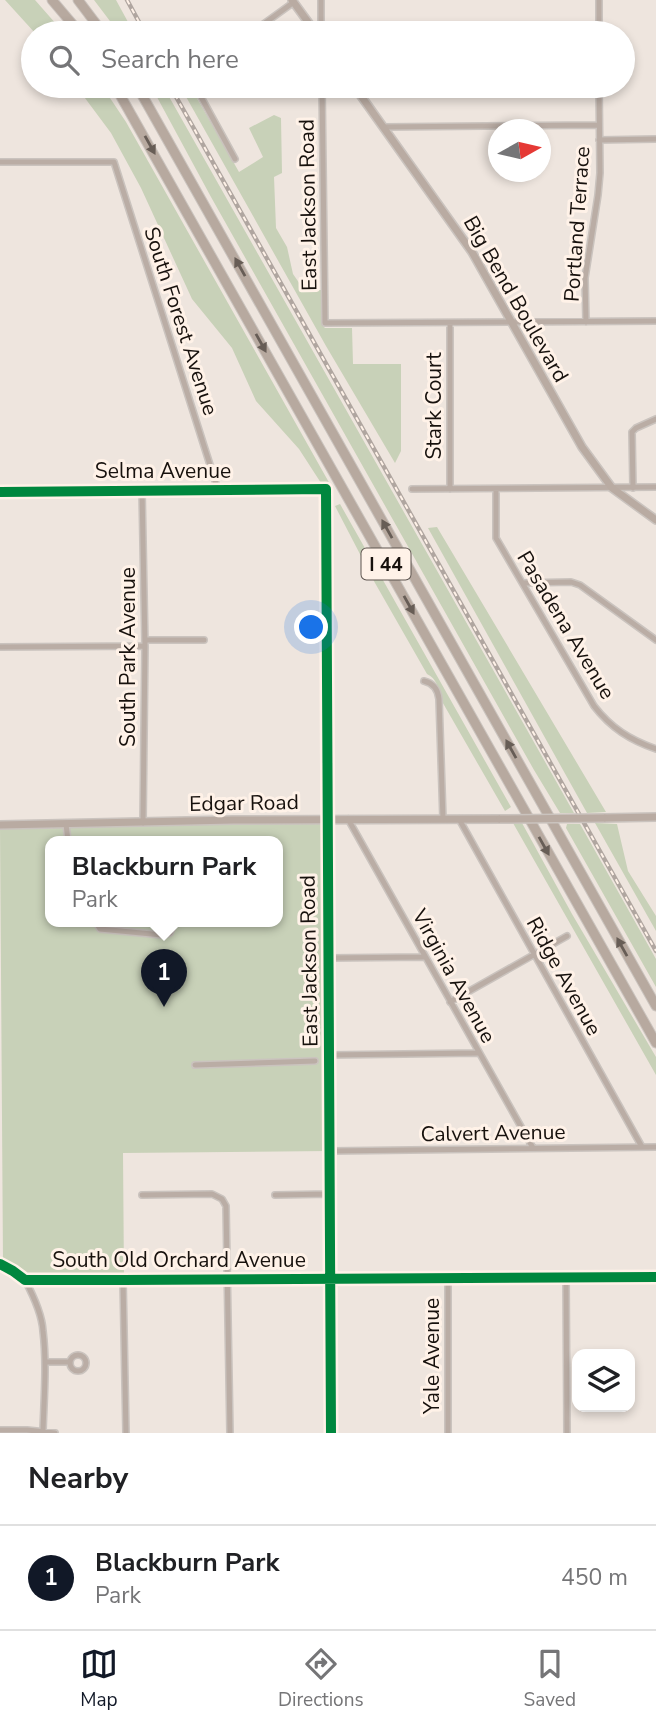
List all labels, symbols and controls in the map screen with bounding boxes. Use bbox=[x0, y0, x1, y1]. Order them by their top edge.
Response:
search box bbox=[21, 21, 635, 98]
icon: search bbox=[45, 41, 83, 79]
text: Search here bbox=[101, 42, 239, 77]
street label: East Jackson Road bbox=[293, 119, 323, 291]
north arrow bbox=[488, 119, 551, 182]
one-way arrow bbox=[143, 135, 155, 155]
street label: Portland Terrace bbox=[558, 145, 596, 303]
street label: Big Bend Boulevard bbox=[457, 211, 575, 387]
street label: South Forest Avenue bbox=[137, 223, 225, 419]
one-way arrow bbox=[234, 257, 246, 276]
one-way arrow bbox=[255, 333, 267, 353]
street label: Stark Court bbox=[420, 352, 448, 460]
street label: Selma Avenue bbox=[95, 457, 231, 485]
one-way arrow bbox=[381, 519, 393, 539]
street label: Pasadena Avenue bbox=[511, 546, 621, 704]
road number: I 44 bbox=[362, 548, 410, 580]
street label: South Park Avenue bbox=[114, 567, 142, 747]
one-way arrow bbox=[403, 596, 415, 615]
your location bbox=[294, 610, 328, 644]
one-way arrow bbox=[505, 739, 517, 758]
street label: Edgar Road bbox=[189, 788, 299, 818]
popup bbox=[45, 836, 283, 927]
one-way arrow bbox=[538, 837, 550, 856]
text: Blackburn Park bbox=[72, 849, 256, 884]
street label: East Jackson Road bbox=[294, 875, 324, 1047]
text: Park bbox=[72, 884, 118, 915]
street label: Virginia Avenue bbox=[405, 903, 502, 1048]
street label: Ridge Avenue bbox=[520, 912, 608, 1040]
one-way arrow bbox=[616, 937, 628, 957]
pin: 1 bbox=[141, 949, 187, 1007]
street label: Calvert Avenue bbox=[420, 1118, 566, 1148]
street label: South Old Orchard Avenue bbox=[52, 1246, 306, 1274]
street label: Yale Avenue bbox=[418, 1298, 446, 1415]
map controls bbox=[572, 1349, 635, 1412]
button: layers bbox=[572, 1349, 635, 1412]
text: Nearby bbox=[28, 1458, 128, 1499]
text: Blackburn Park bbox=[95, 1545, 279, 1580]
text: 1 bbox=[44, 1562, 58, 1593]
text: 450 m bbox=[561, 1562, 628, 1593]
text: Park bbox=[95, 1580, 141, 1611]
tab: Map bbox=[80, 1645, 118, 1713]
tab: Directions bbox=[278, 1645, 364, 1713]
tab: Saved bbox=[524, 1645, 576, 1713]

